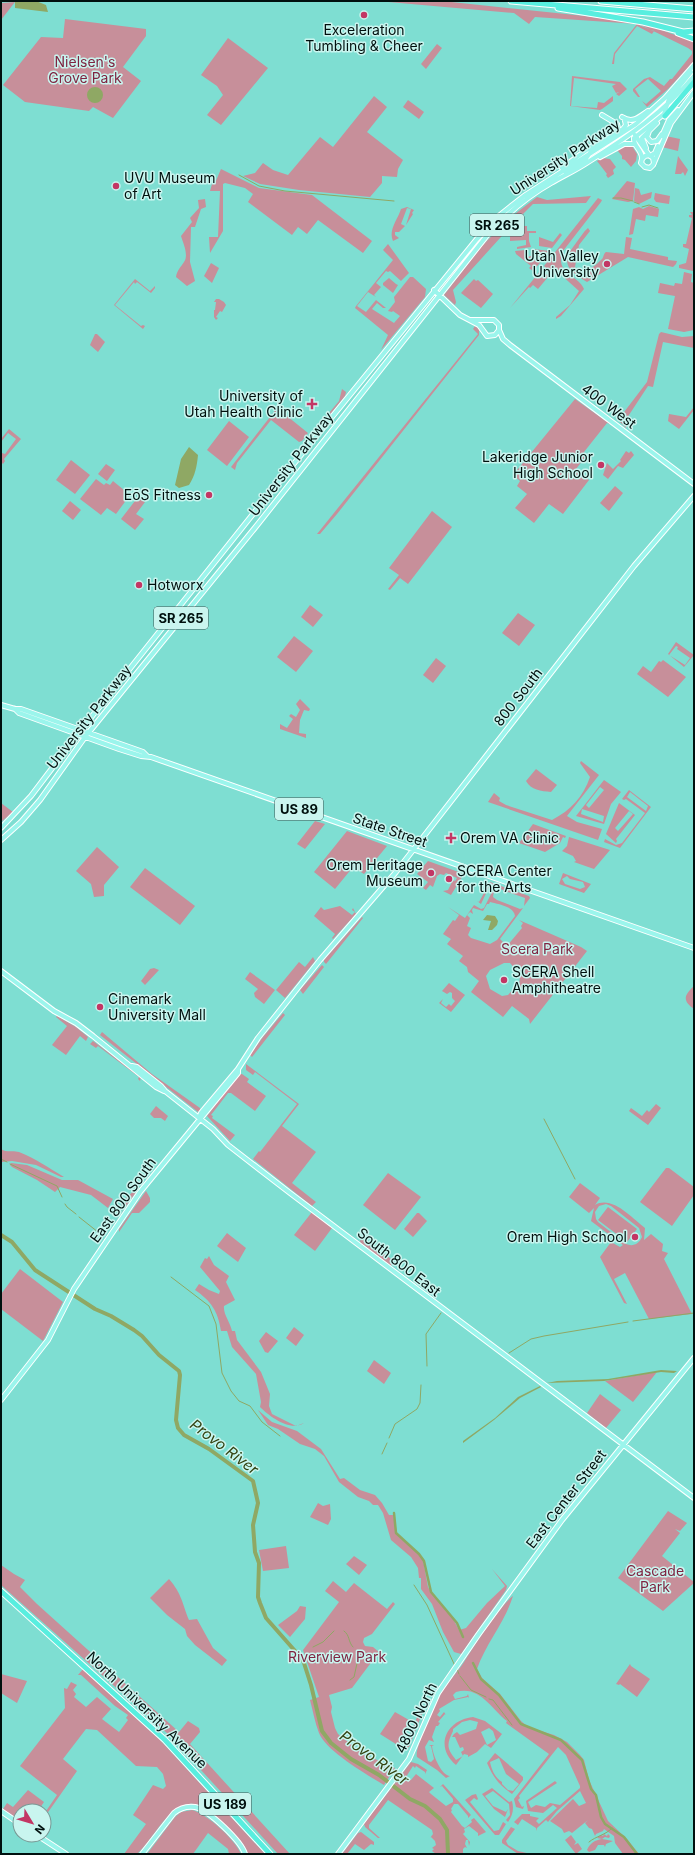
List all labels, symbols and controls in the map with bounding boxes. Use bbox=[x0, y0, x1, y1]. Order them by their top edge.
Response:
marker: Exceleration Tumbling & Cheer bbox=[359, 10, 369, 20]
place label: Exceleration Tumbling & Cheer bbox=[305, 21, 423, 54]
park label: Nielsen's Grove Park bbox=[48, 53, 122, 86]
street label: University Parkway bbox=[507, 115, 623, 198]
place label: UVU Museum of Art bbox=[124, 169, 215, 202]
marker: UVU Museum of Art bbox=[111, 181, 121, 191]
road number: SR 265 bbox=[470, 214, 524, 236]
place label: Utah Valley University bbox=[525, 247, 599, 280]
marker: Utah Valley University bbox=[602, 259, 612, 269]
street label: 400 West bbox=[579, 380, 640, 432]
place label: University of Utah Health Clinic bbox=[184, 387, 303, 420]
marker: University of Utah Health Clinic bbox=[306, 398, 318, 410]
street label: University Parkway bbox=[245, 408, 337, 519]
place label: Lakeridge Junior High School bbox=[482, 448, 593, 481]
marker: Lakeridge Junior High School bbox=[596, 460, 606, 470]
place label: EōS Fitness bbox=[124, 486, 201, 503]
marker: EōS Fitness bbox=[204, 490, 214, 500]
place label: Hotworx bbox=[147, 576, 204, 593]
marker: Hotworx bbox=[134, 580, 144, 590]
road number: SR 265 bbox=[154, 607, 208, 629]
street label: University Parkway bbox=[43, 661, 135, 772]
street label: 800 South bbox=[490, 664, 545, 729]
road number: US 89 bbox=[275, 798, 323, 820]
street label: State Street bbox=[351, 809, 430, 850]
place label: Orem VA Clinic bbox=[460, 829, 559, 846]
marker: Orem VA Clinic bbox=[445, 832, 457, 844]
place label: Orem Heritage Museum bbox=[326, 856, 423, 889]
place label: SCERA Center for the Arts bbox=[457, 862, 552, 895]
marker: Orem Heritage Museum bbox=[426, 868, 436, 878]
marker: SCERA Center for the Arts bbox=[444, 874, 454, 884]
park label: Scera Park bbox=[501, 940, 573, 957]
place label: SCERA Shell Amphitheatre bbox=[512, 963, 601, 996]
marker: SCERA Shell Amphitheatre bbox=[499, 975, 509, 985]
place label: Cinemark University Mall bbox=[108, 990, 206, 1023]
marker: Cinemark University Mall bbox=[95, 1002, 105, 1012]
street label: East 800 South bbox=[86, 1154, 159, 1246]
street label: South 800 East bbox=[354, 1224, 445, 1300]
place label: Orem High School bbox=[507, 1228, 627, 1245]
marker: Orem High School bbox=[630, 1232, 640, 1242]
water label: Provo River bbox=[186, 1415, 263, 1479]
street label: East Center Street bbox=[522, 1446, 610, 1551]
park label: Cascade Park bbox=[626, 1562, 684, 1595]
street label: North University Avenue bbox=[84, 1648, 211, 1772]
park label: Riverview Park bbox=[288, 1648, 386, 1665]
street label: 4800 North bbox=[391, 1680, 440, 1756]
water label: Provo River bbox=[336, 1726, 413, 1789]
road number: US 189 bbox=[199, 1793, 251, 1815]
north arrow bbox=[12, 1803, 52, 1843]
text: N bbox=[32, 1822, 48, 1837]

